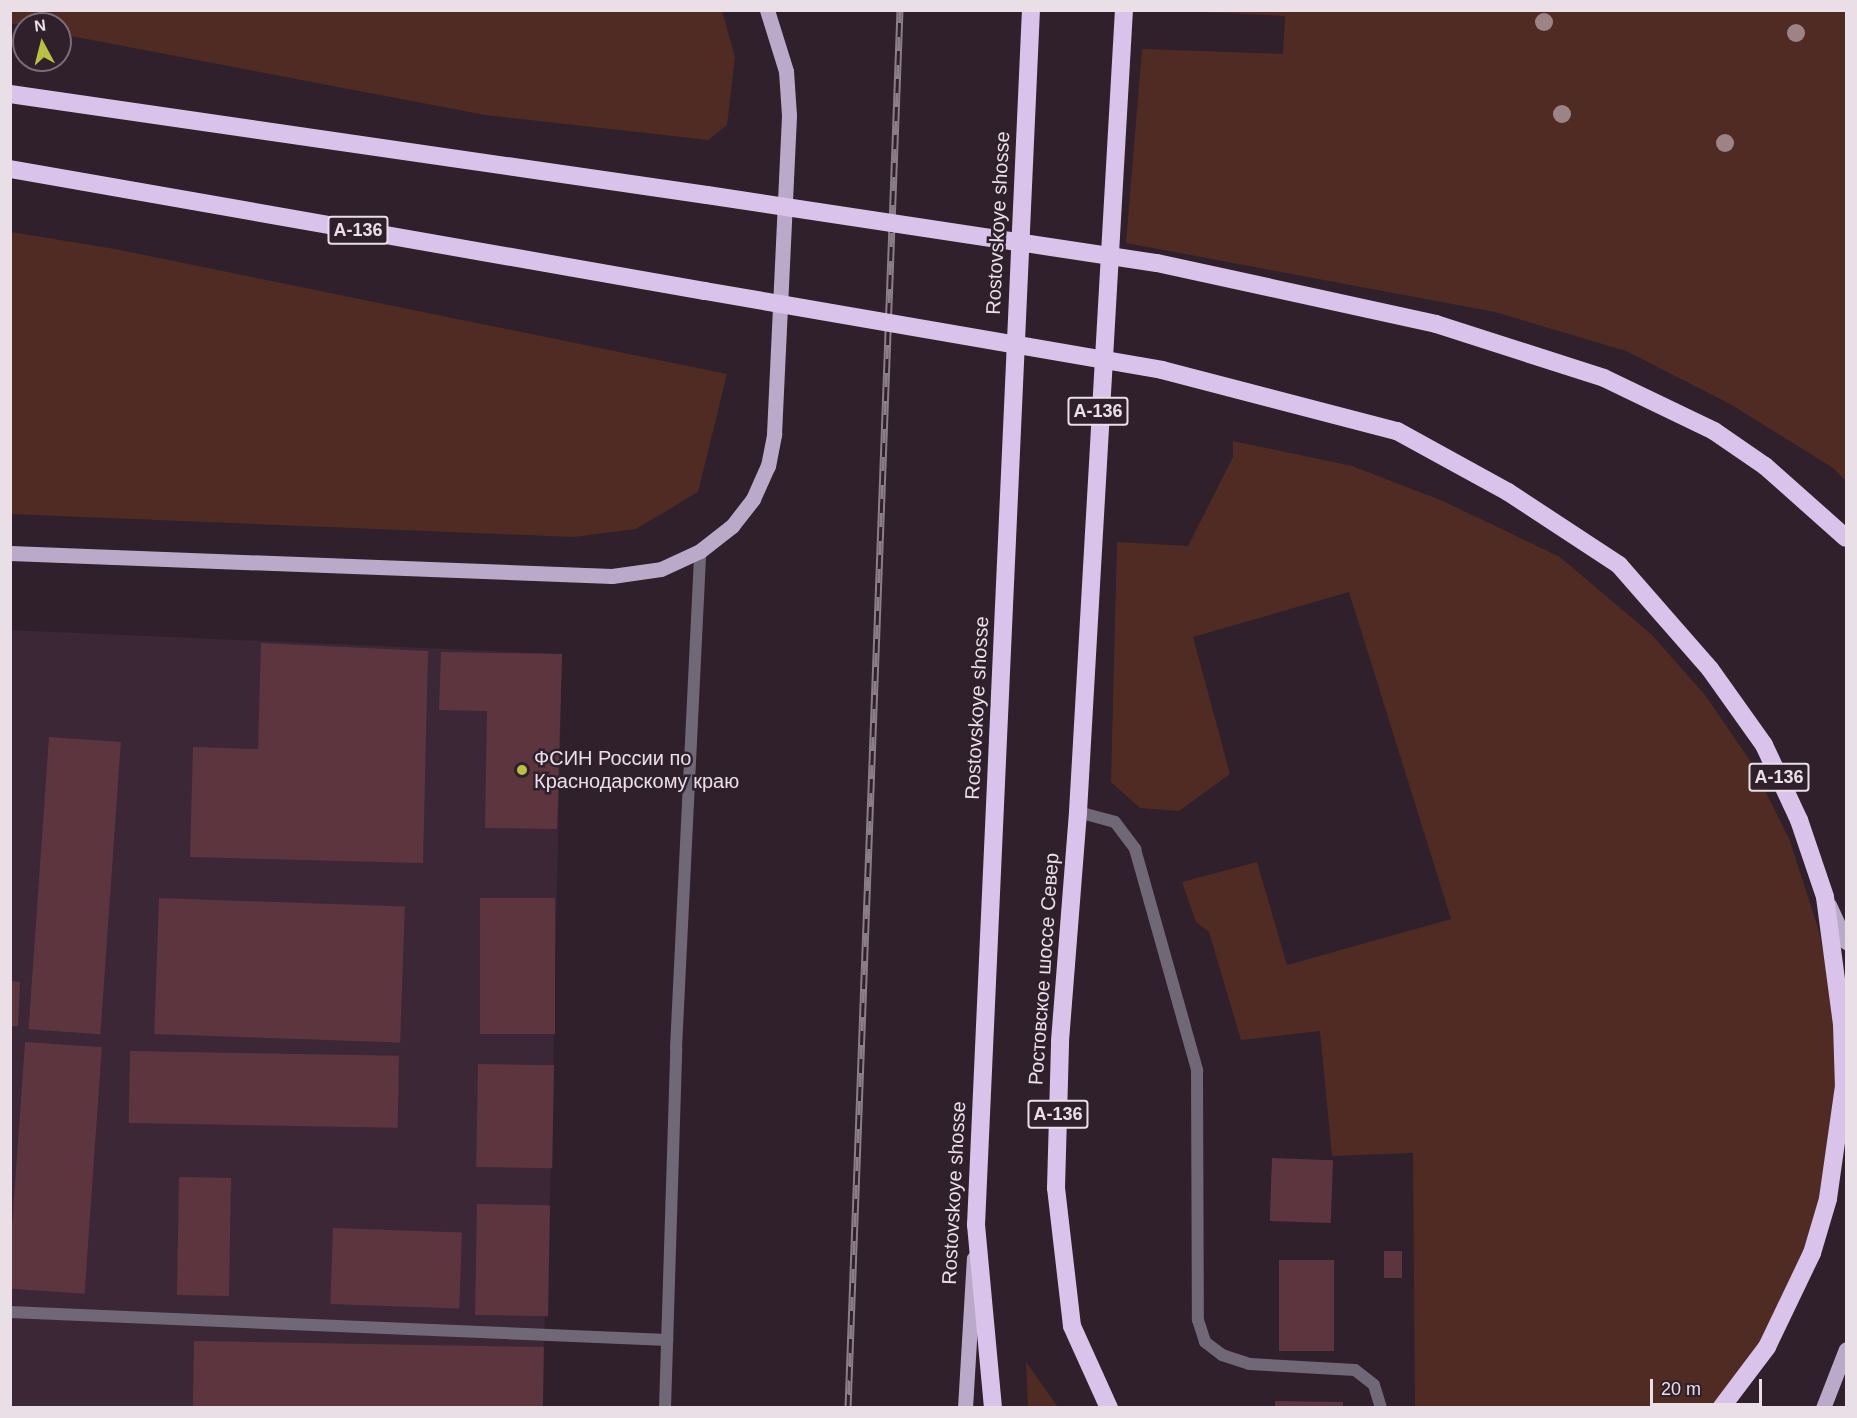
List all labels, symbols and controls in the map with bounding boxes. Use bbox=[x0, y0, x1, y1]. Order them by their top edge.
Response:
north arrow bbox=[12, 12, 72, 72]
text: N bbox=[33, 16, 47, 35]
street label: Rostovskoye shosse bbox=[981, 131, 1015, 315]
road number: А-136 bbox=[326, 215, 389, 245]
road number: А-136 bbox=[1066, 396, 1130, 426]
street label: Rostovskoye shosse bbox=[960, 616, 994, 800]
place label: ФСИН России по Краснодарскому краю bbox=[534, 746, 739, 793]
road number: А-136 bbox=[1748, 762, 1810, 792]
marker: ФСИН России по Краснодарскому краю bbox=[515, 763, 529, 777]
street label: Ростовское шоссе Север bbox=[1024, 852, 1064, 1086]
road number: А-136 bbox=[1026, 1099, 1090, 1129]
street label: Rostovskoye shosse bbox=[937, 1101, 971, 1285]
scale bar bbox=[1653, 1367, 1766, 1405]
text: 20 m bbox=[1661, 1379, 1701, 1399]

